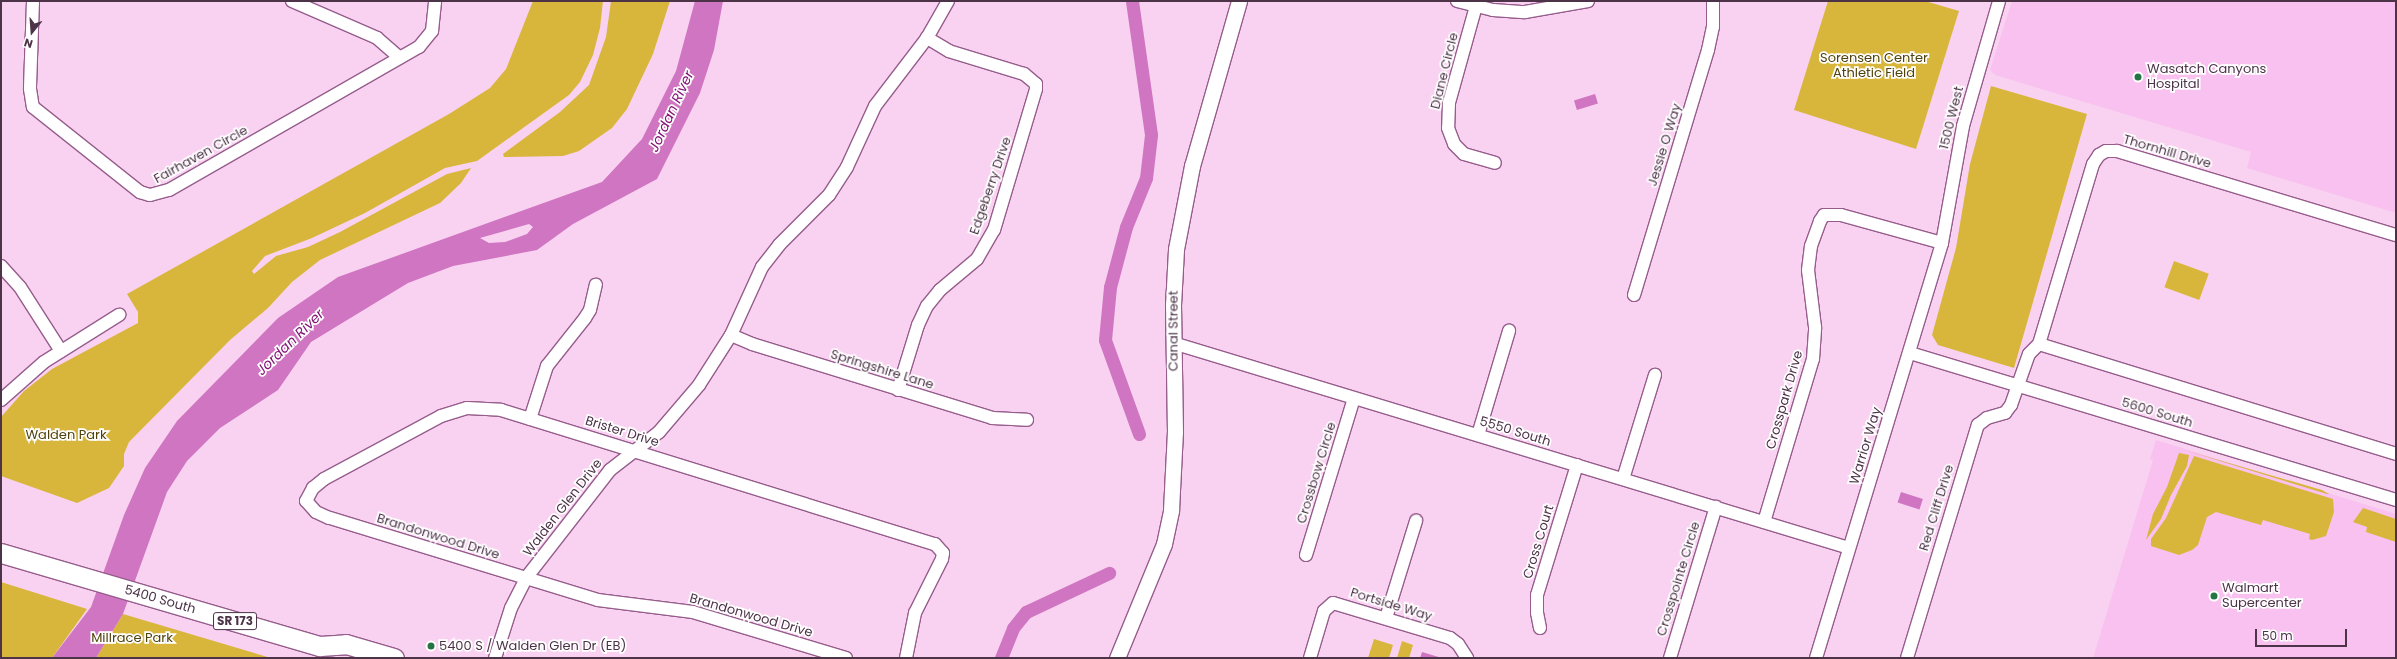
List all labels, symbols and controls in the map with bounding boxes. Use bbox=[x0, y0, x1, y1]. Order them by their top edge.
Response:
north arrow bbox=[12, 12, 52, 52]
street label: Diane Circle bbox=[1428, 31, 1462, 111]
text: N bbox=[22, 35, 35, 52]
park label: Sorensen Center Athletic Field bbox=[1820, 51, 1928, 82]
place label: Wasatch Canyons Hospital bbox=[2147, 62, 2266, 93]
water label: Jordan River bbox=[645, 68, 697, 154]
marker: Wasatch Canyons Hospital bbox=[2132, 71, 2144, 83]
street label: 1500 West bbox=[1937, 85, 1967, 151]
street label: Jessie O Way bbox=[1645, 102, 1685, 188]
street label: Fairhaven Circle bbox=[151, 123, 251, 187]
street label: Thornhill Drive bbox=[2121, 132, 2213, 172]
street label: Edgeberry Drive bbox=[967, 135, 1015, 237]
street label: Canal Street bbox=[1166, 291, 1182, 371]
water label: Jordan River bbox=[253, 306, 327, 378]
street label: Springshire Lane bbox=[829, 347, 935, 393]
street label: Crosspark Drive bbox=[1763, 349, 1807, 451]
street label: 5600 South bbox=[2120, 395, 2194, 431]
street label: Warrior Way bbox=[1847, 406, 1885, 486]
street label: Brister Drive bbox=[583, 413, 661, 451]
street label: 5550 South bbox=[1478, 414, 1552, 450]
street label: Crossbow Circle bbox=[1294, 420, 1340, 526]
park label: Walden Park bbox=[25, 427, 107, 443]
street label: Walden Glen Drive bbox=[520, 456, 606, 560]
street label: Red Cliff Drive bbox=[1916, 463, 1958, 553]
street label: Cross Court bbox=[1520, 503, 1558, 581]
street label: Brandonwood Drive bbox=[375, 511, 501, 563]
street label: Crosspointe Circle bbox=[1654, 520, 1704, 638]
place label: Walmart Supercenter bbox=[2222, 581, 2302, 612]
street label: 5400 South bbox=[123, 582, 197, 618]
street label: Portside Way bbox=[1348, 585, 1434, 625]
street label: Brandonwood Drive bbox=[688, 591, 814, 641]
marker: Walmart Supercenter bbox=[2209, 591, 2219, 601]
road number: SR 173 bbox=[213, 611, 257, 631]
scale bar bbox=[2257, 621, 2349, 647]
text: 50 m bbox=[2262, 627, 2293, 644]
park label: Millrace Park bbox=[91, 630, 173, 646]
place label: 5400 S / Walden Glen Dr (EB) bbox=[439, 638, 626, 654]
marker: 5400 S / Walden Glen Dr (EB) bbox=[426, 641, 436, 651]

